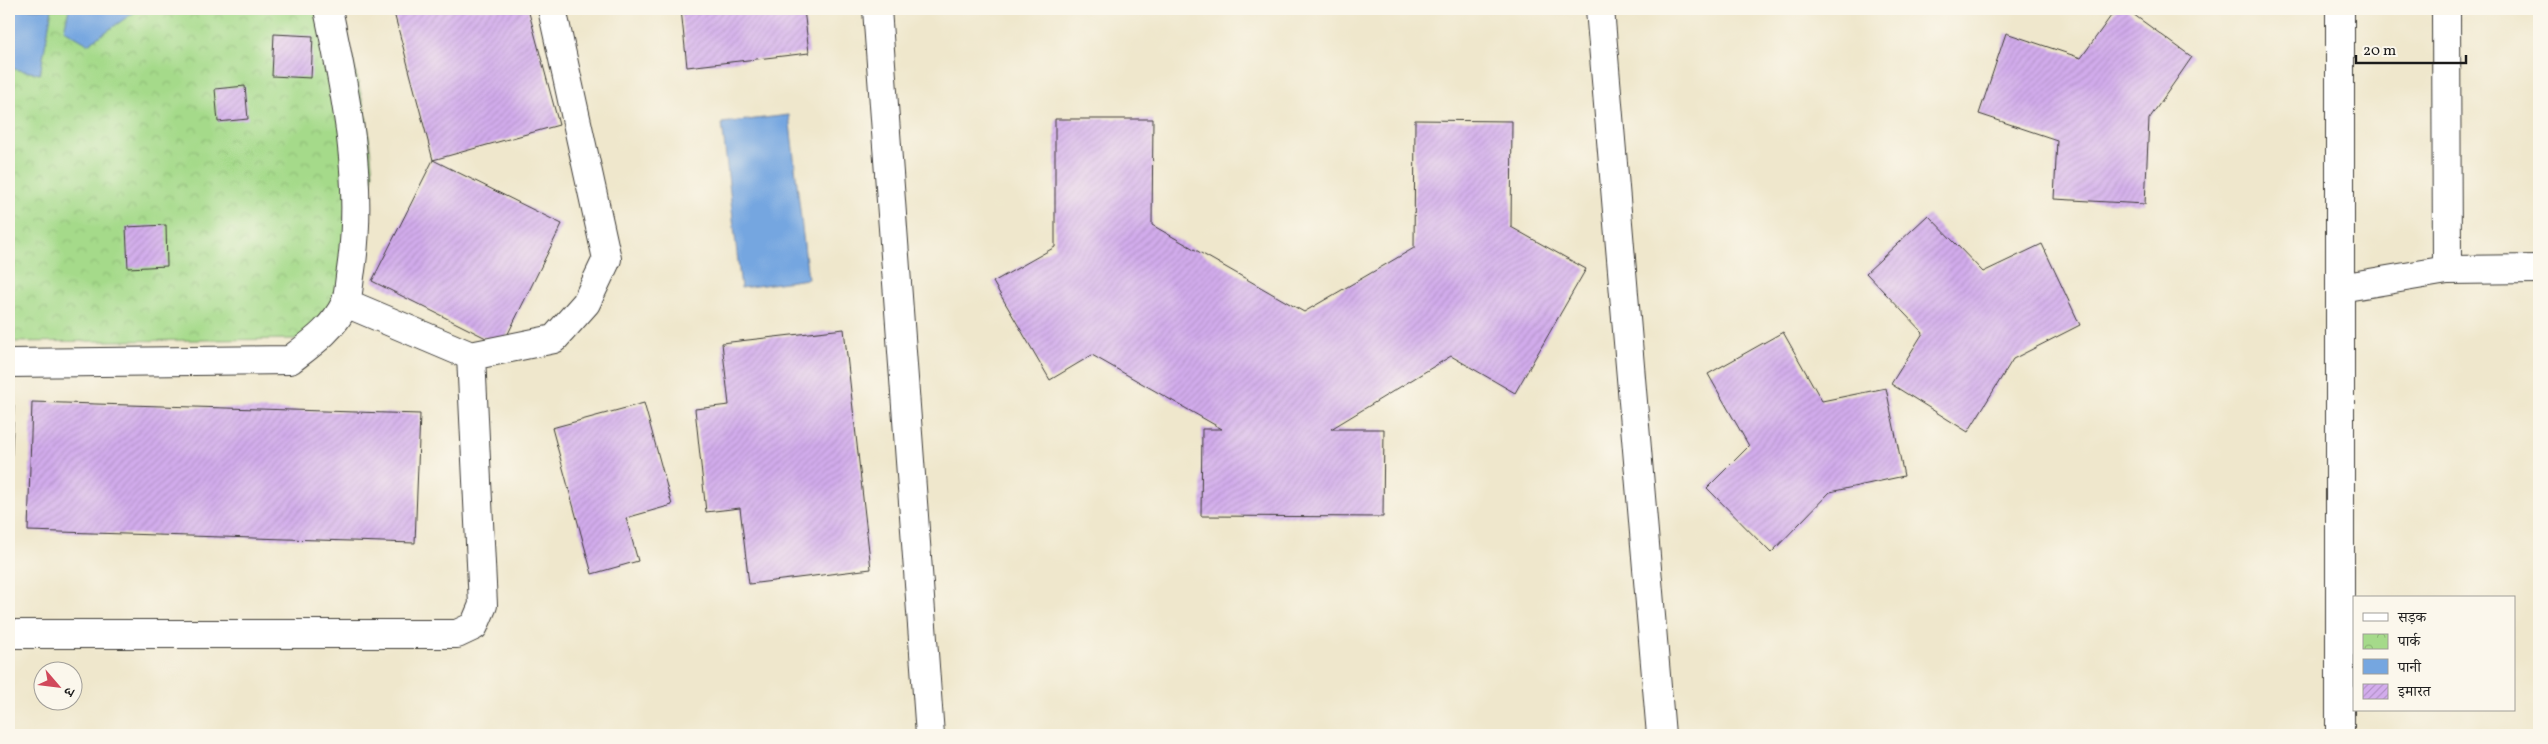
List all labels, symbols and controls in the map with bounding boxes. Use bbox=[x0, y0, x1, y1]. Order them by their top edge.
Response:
scale bar bbox=[2356, 32, 2466, 64]
text: 20 m bbox=[2363, 41, 2396, 62]
legend bbox=[2353, 596, 2516, 712]
text: सड़क bbox=[2397, 608, 2427, 629]
text: पार्क bbox=[2397, 632, 2421, 653]
text: पानी bbox=[2397, 658, 2422, 679]
north arrow bbox=[32, 662, 82, 712]
text: इमारत bbox=[2397, 682, 2432, 703]
text: उ bbox=[58, 683, 79, 700]

